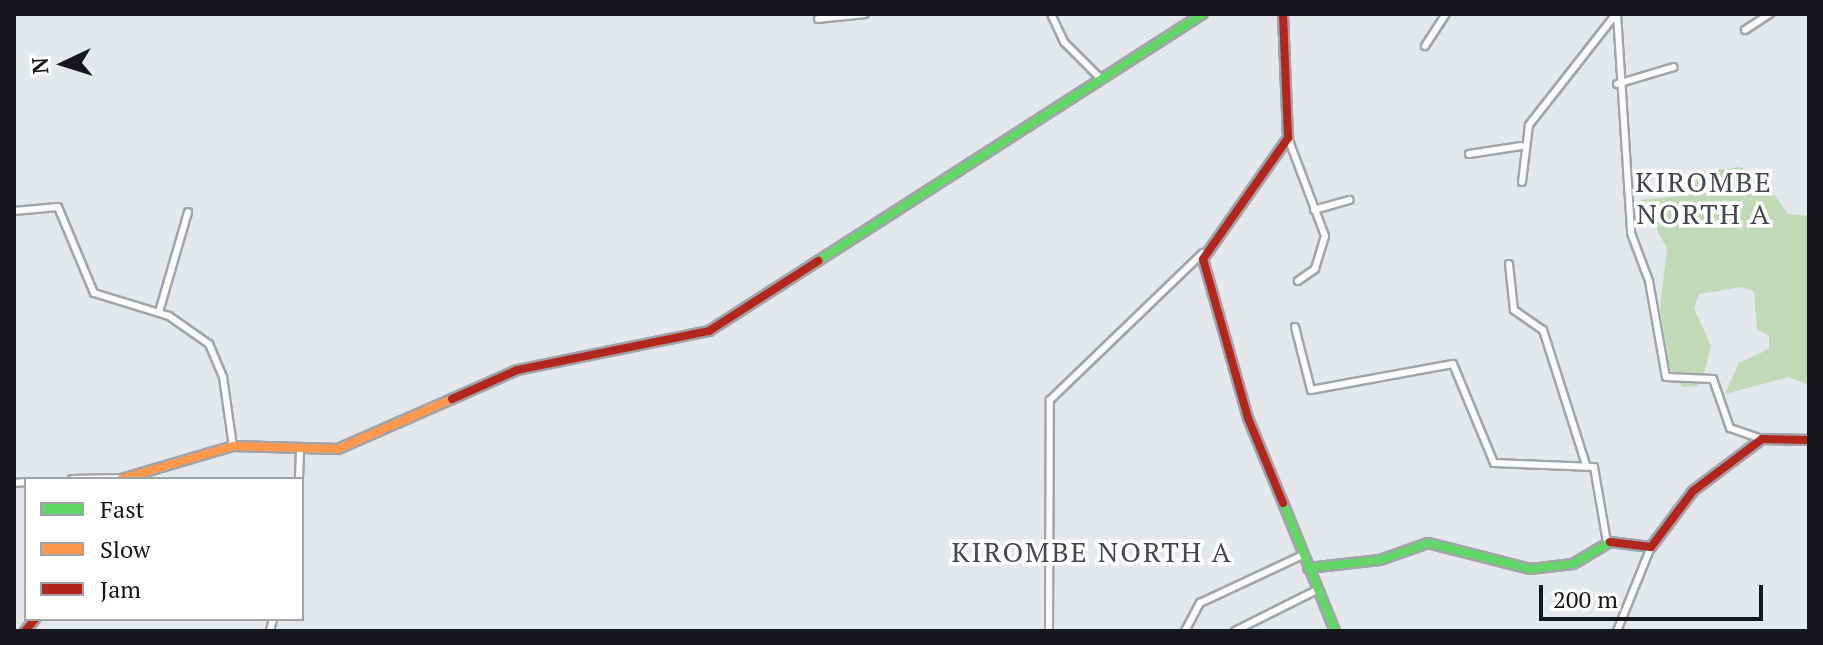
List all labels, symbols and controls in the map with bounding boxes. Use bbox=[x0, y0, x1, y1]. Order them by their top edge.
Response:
north arrow bbox=[24, 24, 104, 104]
text: N bbox=[25, 56, 55, 75]
district label: KIROMBE NORTH A bbox=[1635, 165, 1773, 231]
legend bbox=[24, 477, 304, 621]
text: Fast bbox=[100, 493, 144, 525]
text: Slow bbox=[100, 533, 151, 565]
district label: KIROMBE NORTH A bbox=[951, 535, 1233, 569]
scale bar bbox=[1543, 569, 1767, 619]
text: Jam bbox=[100, 573, 141, 605]
text: 200 m bbox=[1553, 583, 1618, 615]

